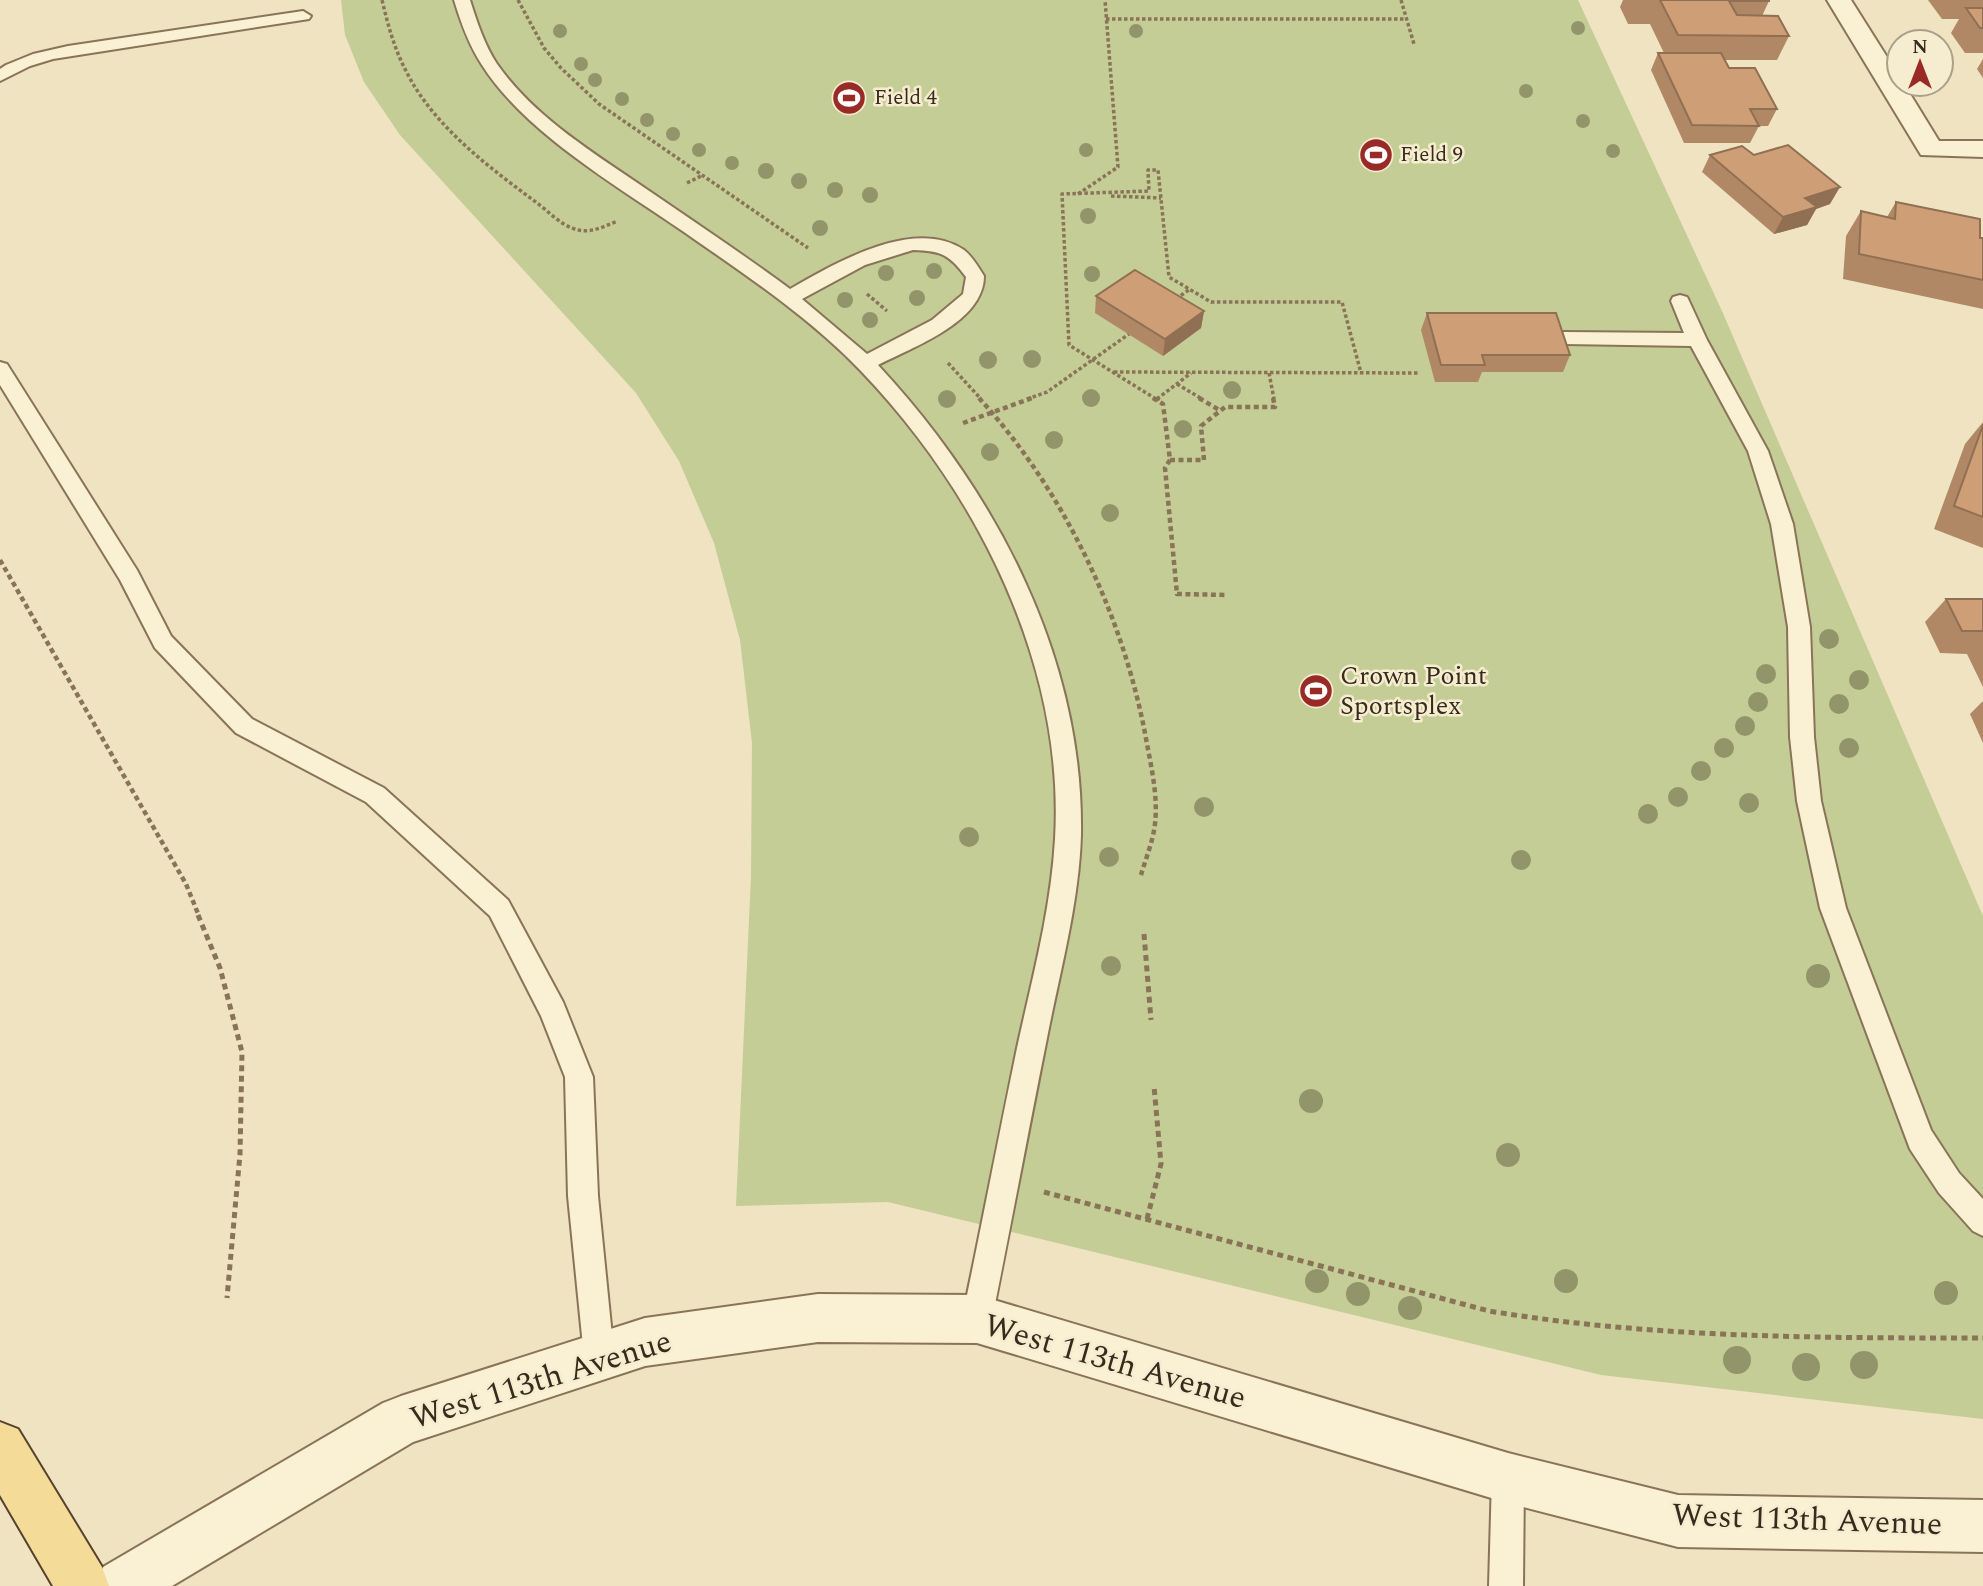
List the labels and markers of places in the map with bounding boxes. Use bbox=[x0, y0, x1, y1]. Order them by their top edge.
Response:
sports icon: Field 4 bbox=[830, 79, 868, 117]
place label: Field 4 bbox=[874, 82, 938, 114]
sports icon: Field 9 bbox=[1357, 136, 1395, 174]
place label: Field 9 bbox=[1400, 139, 1463, 171]
place label: Crown Point Sportsplex bbox=[1340, 656, 1487, 726]
sports icon: Crown Point Sportsplex bbox=[1297, 672, 1335, 710]

